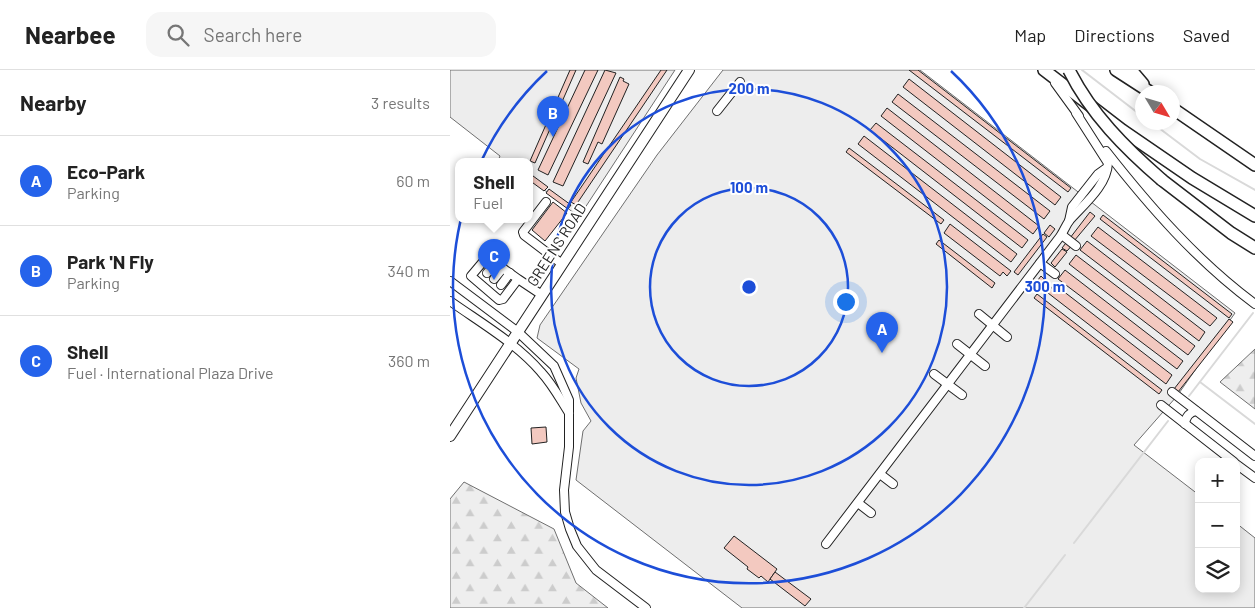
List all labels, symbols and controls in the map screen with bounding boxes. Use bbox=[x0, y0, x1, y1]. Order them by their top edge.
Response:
search box bbox=[146, 12, 496, 57]
text: Nearbee bbox=[25, 20, 116, 49]
icon: search bbox=[164, 21, 192, 49]
text: Search here bbox=[204, 23, 302, 46]
text: Map bbox=[1014, 24, 1046, 46]
text: Directions bbox=[1074, 24, 1155, 46]
text: Saved bbox=[1183, 24, 1230, 46]
text: 200 m bbox=[728, 79, 770, 97]
north arrow bbox=[1135, 85, 1180, 130]
text: Nearby bbox=[20, 90, 86, 115]
text: 3 results bbox=[371, 93, 430, 112]
pin: B bbox=[537, 96, 569, 137]
popup bbox=[455, 158, 533, 223]
text: Eco-Park bbox=[67, 160, 145, 183]
text: Shell bbox=[473, 170, 515, 193]
text: A bbox=[31, 171, 41, 190]
text: 60 m bbox=[396, 171, 430, 190]
text: 100 m bbox=[730, 178, 768, 196]
text: Parking bbox=[67, 183, 120, 202]
text: Fuel bbox=[473, 193, 503, 212]
street label: GREENS ROAD bbox=[523, 200, 590, 289]
pin: C bbox=[478, 239, 510, 280]
text: Park 'N Fly bbox=[67, 250, 154, 273]
text: B bbox=[31, 261, 41, 280]
text: 340 m bbox=[387, 261, 430, 280]
text: Parking bbox=[67, 273, 120, 292]
text: 300 m bbox=[1025, 277, 1065, 295]
centre of rings bbox=[740, 278, 758, 296]
your location bbox=[833, 289, 859, 315]
pin: A bbox=[866, 312, 898, 353]
text: Shell bbox=[67, 340, 108, 363]
text: C bbox=[31, 351, 41, 370]
text: 360 m bbox=[388, 351, 430, 370]
text: Fuel · International Plaza Drive bbox=[67, 363, 274, 382]
map controls bbox=[1195, 458, 1240, 593]
button: + bbox=[1195, 458, 1240, 503]
button: − bbox=[1195, 503, 1240, 548]
button: layers bbox=[1195, 548, 1240, 593]

